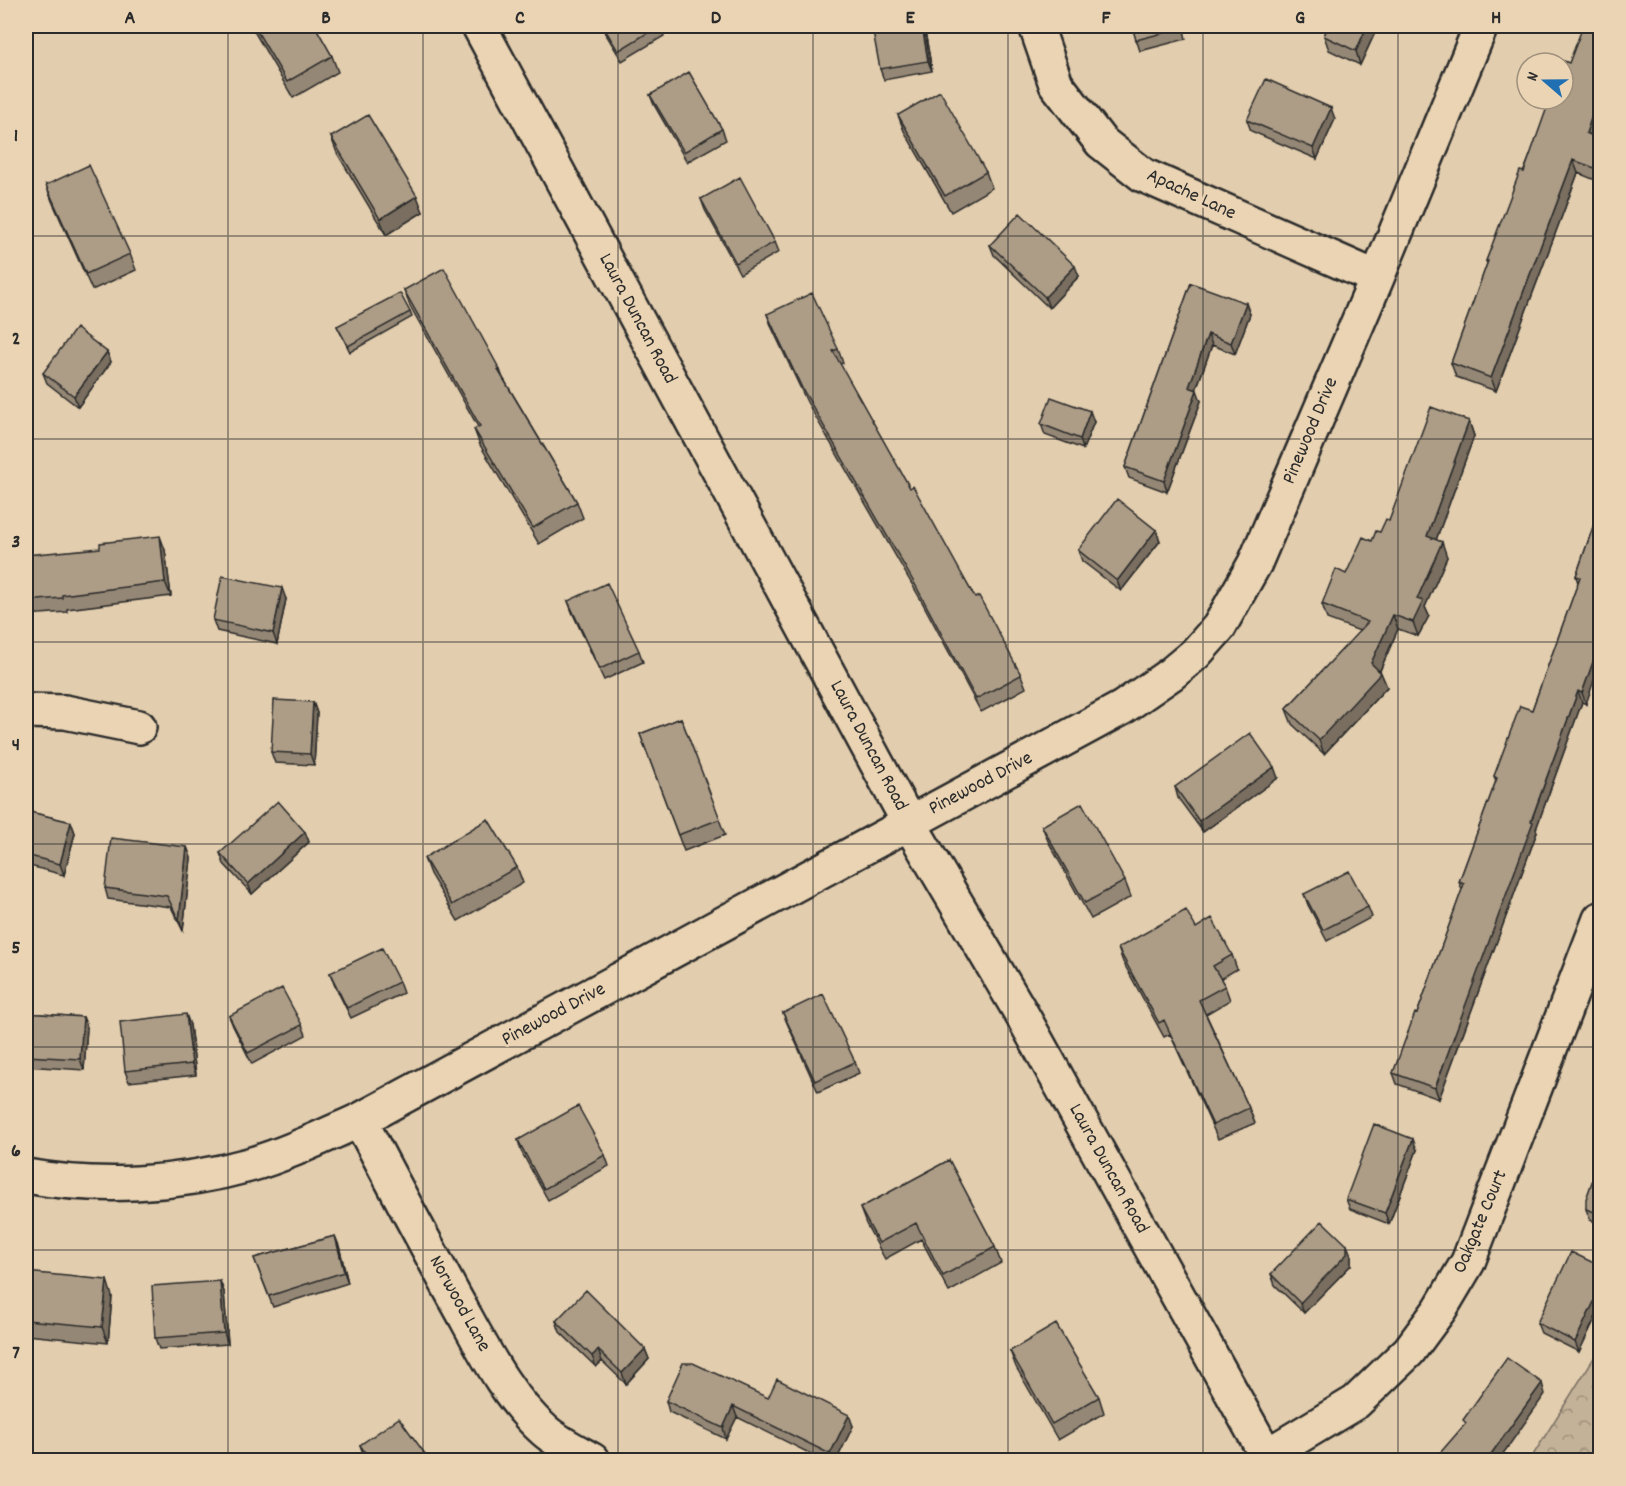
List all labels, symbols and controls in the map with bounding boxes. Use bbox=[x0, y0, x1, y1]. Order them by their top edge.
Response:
text: A bbox=[125, 5, 136, 33]
text: B bbox=[321, 5, 331, 33]
text: C bbox=[515, 5, 525, 33]
text: D bbox=[711, 5, 722, 33]
text: E bbox=[905, 5, 915, 33]
text: F bbox=[1102, 5, 1112, 33]
text: G bbox=[1295, 5, 1305, 33]
text: H bbox=[1491, 5, 1501, 33]
north arrow bbox=[1515, 51, 1575, 111]
text: N bbox=[1521, 69, 1545, 84]
text: 1 bbox=[14, 123, 18, 151]
street label: Apache Lane bbox=[1142, 162, 1240, 228]
street label: Laura Duncan Road bbox=[591, 249, 683, 389]
text: 2 bbox=[12, 326, 20, 354]
street label: Pinewood Drive bbox=[1276, 373, 1346, 489]
text: 3 bbox=[12, 529, 20, 557]
street label: Laura Duncan Road bbox=[822, 676, 914, 816]
text: 4 bbox=[12, 732, 20, 760]
street label: Pinewood Drive bbox=[924, 745, 1038, 823]
text: 5 bbox=[11, 935, 21, 963]
street label: Pinewood Drive bbox=[497, 976, 611, 1054]
street label: Laura Duncan Road bbox=[1061, 1099, 1155, 1239]
text: 6 bbox=[11, 1138, 21, 1166]
street label: Oakgate Court bbox=[1447, 1166, 1515, 1278]
street label: Norwood Lane bbox=[421, 1251, 497, 1358]
text: 7 bbox=[12, 1340, 20, 1368]

